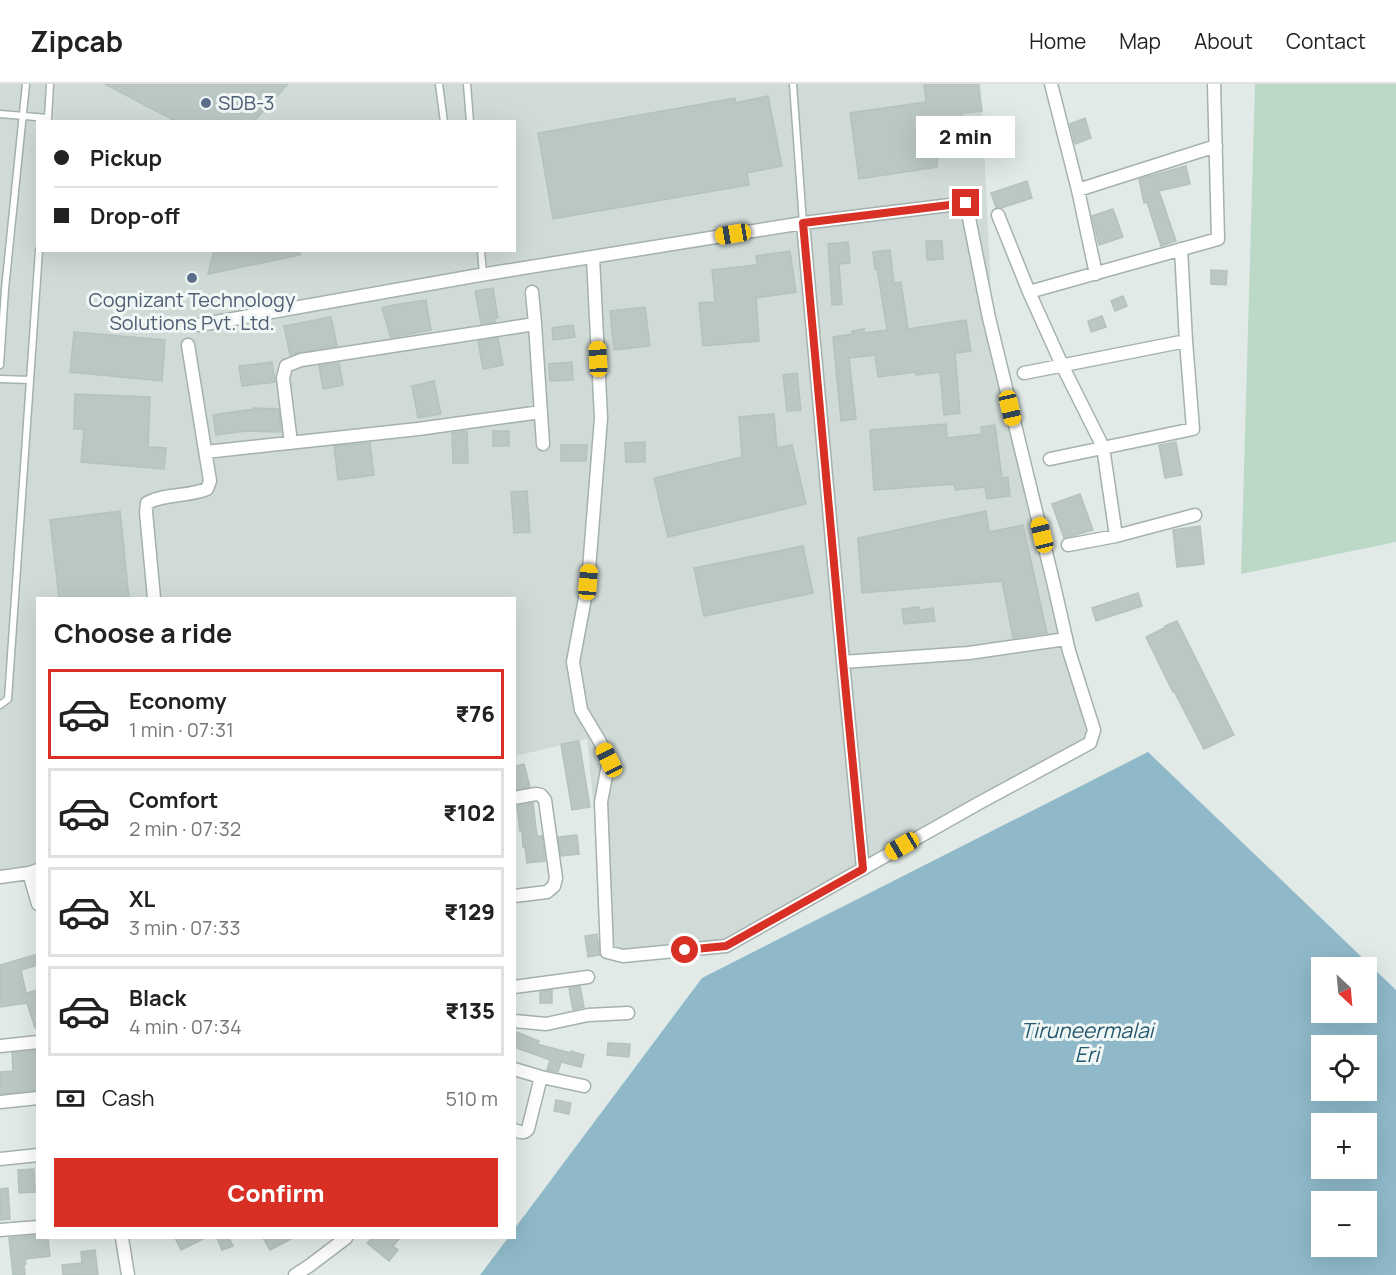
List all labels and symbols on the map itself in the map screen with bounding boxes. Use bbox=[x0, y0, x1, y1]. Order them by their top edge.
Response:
place label: SDB-3 bbox=[218, 89, 275, 116]
marker: SDB-3 bbox=[199, 96, 213, 110]
callout: 2 min bbox=[916, 116, 1016, 158]
route end bbox=[952, 189, 979, 216]
car bbox=[714, 222, 752, 246]
marker: Cognizant Technology Solutions Pvt. Ltd. bbox=[185, 271, 199, 285]
place label: Cognizant Technology Solutions Pvt. Ltd. bbox=[88, 286, 296, 336]
car bbox=[588, 341, 608, 377]
car bbox=[997, 388, 1023, 428]
car bbox=[1029, 515, 1055, 555]
car bbox=[577, 563, 599, 601]
car bbox=[593, 740, 625, 780]
car bbox=[882, 829, 922, 863]
route start bbox=[671, 936, 698, 963]
north arrow bbox=[1311, 957, 1377, 1023]
water label: Tiruneermalai Eri bbox=[1021, 1016, 1157, 1068]

